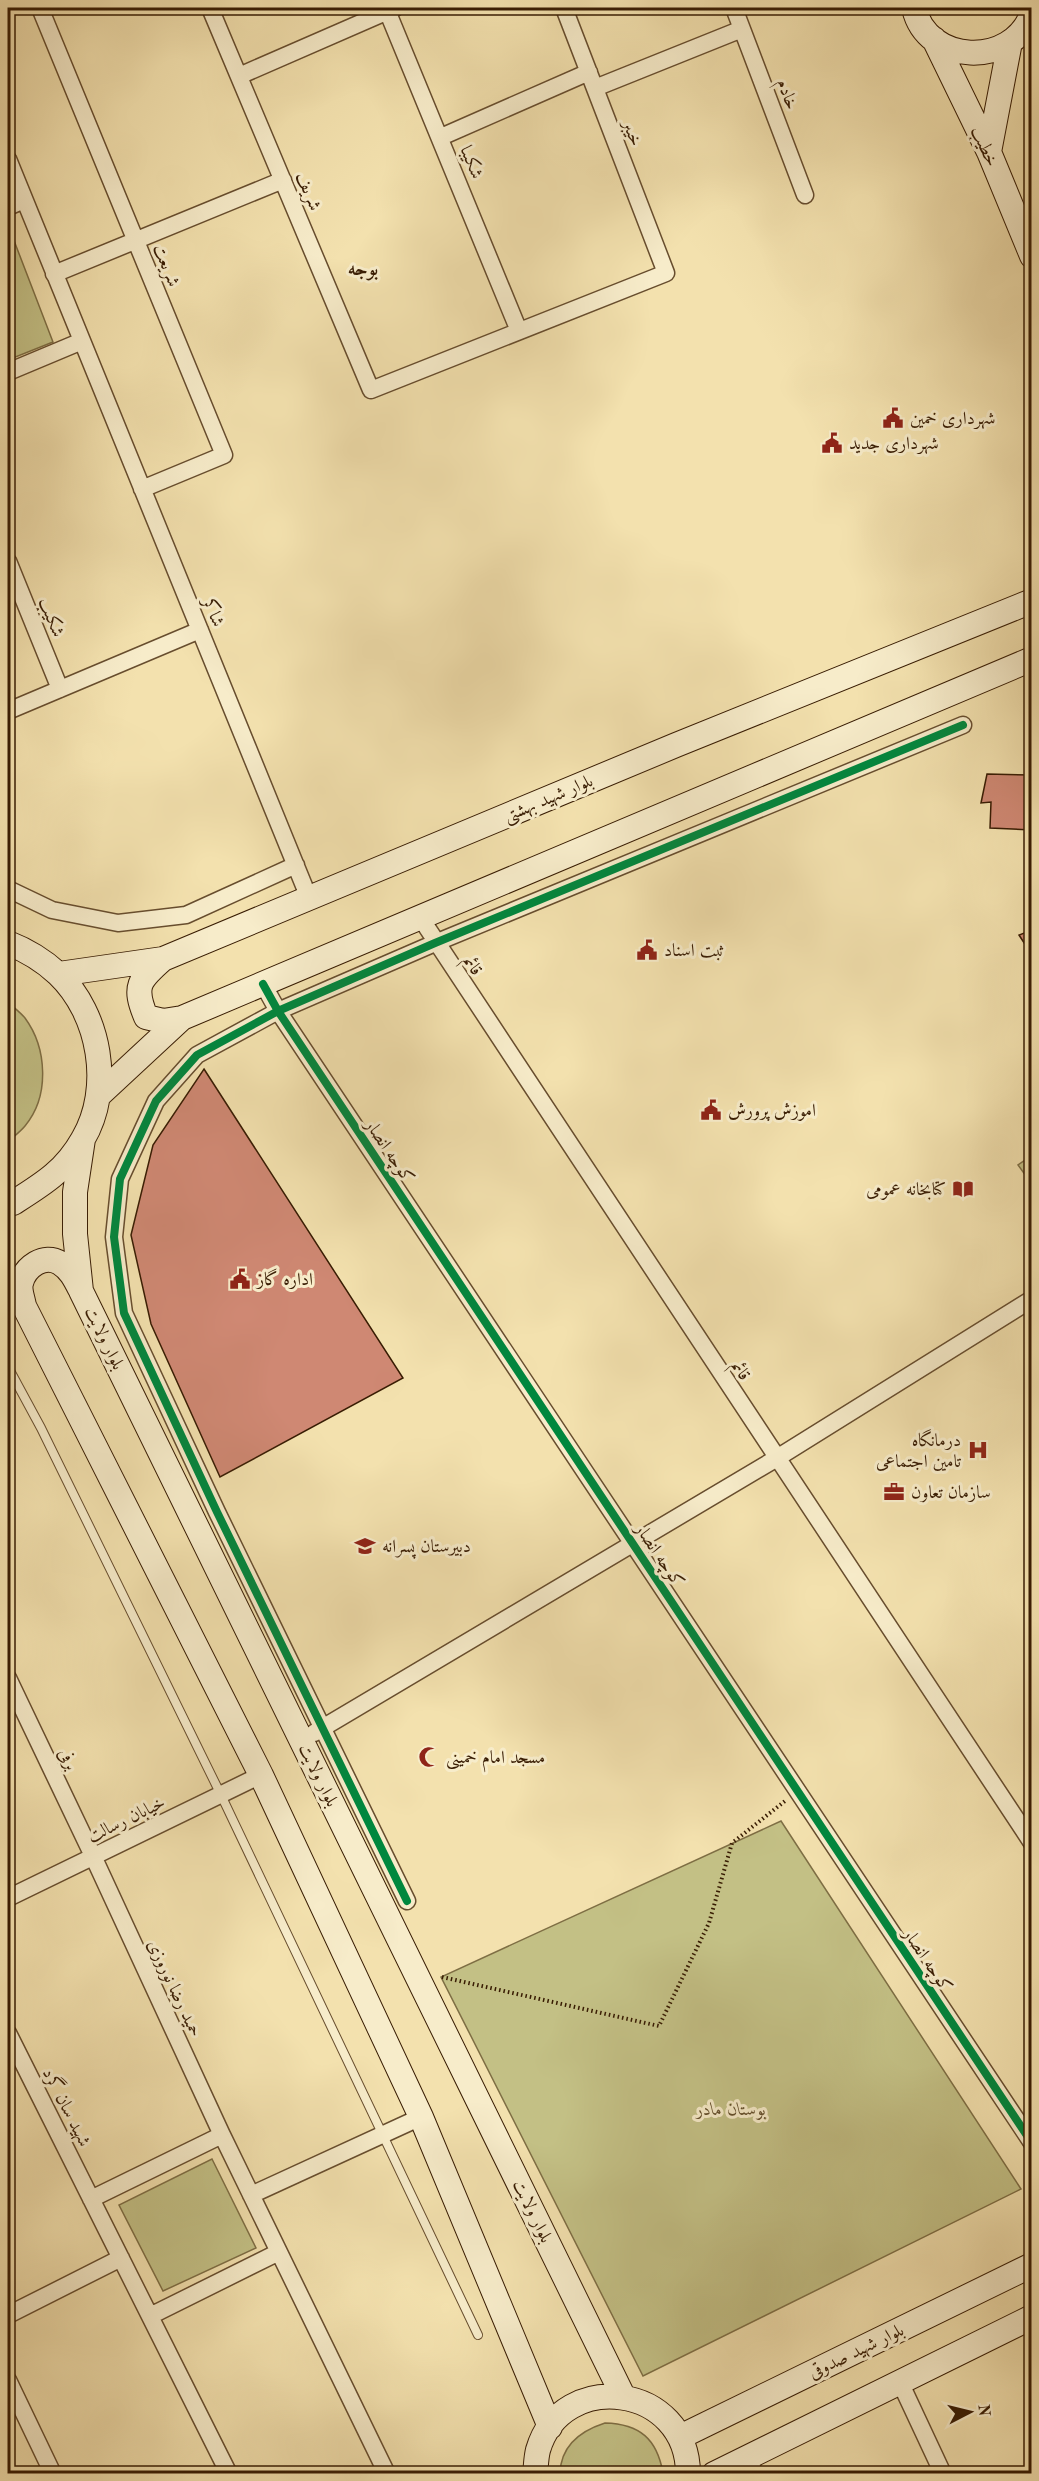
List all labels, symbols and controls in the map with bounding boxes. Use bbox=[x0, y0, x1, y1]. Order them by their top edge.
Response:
street label: خادم bbox=[767, 77, 801, 114]
street label: خیبر bbox=[617, 116, 645, 149]
street label: خطیب bbox=[965, 124, 1001, 170]
street label: شکیبا bbox=[455, 143, 487, 182]
street label: شریف bbox=[290, 170, 324, 214]
street label: شریعت bbox=[148, 241, 183, 290]
district label: بوجه bbox=[348, 260, 378, 281]
public building icon: شهرداری خمین bbox=[881, 406, 905, 430]
place label: شهرداری خمین bbox=[910, 410, 995, 430]
public building icon: شهرداری جدید bbox=[820, 431, 844, 455]
place label: شهرداری جدید bbox=[849, 435, 939, 455]
street label: شاکر bbox=[198, 593, 229, 630]
street label: شکیب bbox=[33, 595, 68, 641]
street label: بلوار شهید بهشتی bbox=[501, 772, 597, 829]
public building icon: ثبت اسناد bbox=[635, 938, 659, 962]
place label: ثبت اسناد bbox=[664, 942, 724, 961]
street label: قائم bbox=[454, 952, 485, 982]
public building icon: اموزش پرورش bbox=[699, 1098, 723, 1122]
place label: اموزش پرورش bbox=[728, 1102, 816, 1121]
street label: کوچه انصار bbox=[358, 1115, 417, 1188]
library icon: کتابخانه عمومی bbox=[951, 1177, 975, 1201]
place label: کتابخانه عمومی bbox=[866, 1181, 946, 1200]
public building icon: اداره گاز bbox=[228, 1267, 252, 1291]
place label: اداره گاز bbox=[255, 1268, 313, 1290]
street label: بلوار ولایت bbox=[79, 1304, 127, 1374]
street label: قائم bbox=[722, 1357, 753, 1387]
place label: درمانگاه تامین اجتماعی bbox=[876, 1428, 962, 1472]
hospital icon: درمانگاه تامین اجتماعی bbox=[966, 1438, 990, 1462]
office icon: سازمان تعاون bbox=[882, 1480, 906, 1504]
place label: سازمان تعاون bbox=[911, 1484, 991, 1503]
street label: کوچه انصار bbox=[628, 1519, 687, 1592]
school or university icon: دبیرستان پسرانه bbox=[353, 1534, 377, 1558]
place label: دبیرستان پسرانه bbox=[382, 1538, 471, 1559]
street label: بلوار ولایت bbox=[293, 1741, 341, 1811]
mosque icon: مسجد امام خمینی bbox=[417, 1745, 441, 1769]
street label: برفی bbox=[54, 1746, 80, 1773]
place label: مسجد امام خمینی bbox=[446, 1749, 545, 1773]
street label: خیابان رسالت bbox=[85, 1793, 168, 1847]
street label: کوچه انصار bbox=[896, 1924, 955, 1997]
street label: حمید رضا نوروزی bbox=[143, 1937, 204, 2040]
street label: شهید سان گرد bbox=[37, 2064, 97, 2150]
park label: بوستان مادر bbox=[695, 2101, 767, 2120]
street label: بلوار ولایت bbox=[507, 2177, 555, 2247]
street label: بلوار شهید صدوقی bbox=[806, 2320, 908, 2384]
north arrow bbox=[940, 2382, 1000, 2442]
text: N bbox=[974, 2403, 992, 2418]

